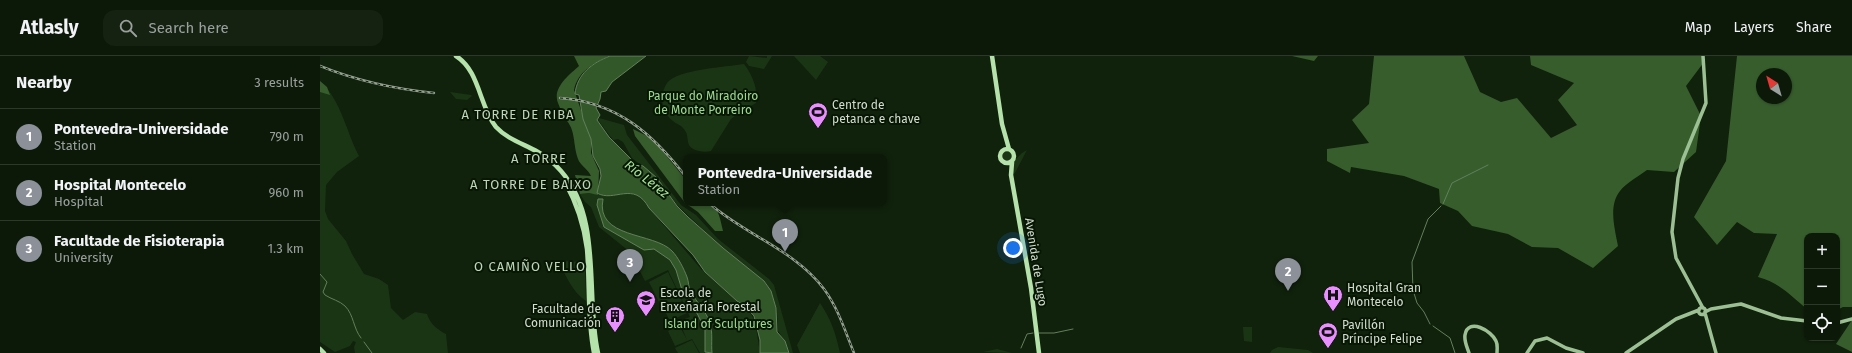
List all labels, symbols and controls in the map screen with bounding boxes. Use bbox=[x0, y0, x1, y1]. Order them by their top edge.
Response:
search box bbox=[103, 10, 383, 46]
text: Atlasly bbox=[20, 16, 79, 39]
icon: search bbox=[117, 17, 139, 39]
text: Search here bbox=[149, 19, 229, 37]
text: Map bbox=[1685, 19, 1711, 36]
text: Layers bbox=[1733, 19, 1774, 36]
text: Share bbox=[1796, 19, 1832, 36]
north arrow bbox=[1756, 68, 1792, 104]
text: Nearby bbox=[16, 72, 71, 93]
text: 3 results bbox=[254, 75, 304, 90]
park label: Parque do Miradoiro de Monte Porreiro bbox=[648, 89, 758, 117]
place label: Centro de petanca e chave bbox=[832, 98, 920, 126]
sports icon: Centro de petanca e chave bbox=[807, 101, 829, 129]
district label: A TORRE DE RIBA bbox=[461, 107, 575, 122]
text: Pontevedra-Universidade bbox=[54, 120, 229, 138]
text: 1 bbox=[26, 129, 32, 144]
text: 790 m bbox=[270, 129, 304, 144]
text: Station bbox=[54, 138, 96, 153]
district label: A TORRE bbox=[511, 151, 567, 166]
popup bbox=[683, 154, 887, 206]
water label: Río Lérez bbox=[622, 157, 672, 201]
text: Pontevedra-Universidade bbox=[698, 164, 872, 182]
text: Hospital Montecelo bbox=[54, 176, 186, 194]
district label: A TORRE DE BAIXO bbox=[470, 177, 592, 192]
text: Station bbox=[698, 182, 740, 197]
text: 2 bbox=[26, 185, 32, 200]
text: 960 m bbox=[268, 185, 304, 200]
text: Hospital bbox=[54, 194, 103, 209]
street label: Avenida de Lugo bbox=[1022, 217, 1050, 307]
pin: 1 bbox=[772, 219, 798, 252]
text: Facultade de Fisioterapia bbox=[54, 232, 224, 250]
map controls bbox=[1804, 233, 1840, 341]
button: + bbox=[1804, 233, 1840, 269]
your location bbox=[1003, 238, 1023, 258]
text: 3 bbox=[26, 241, 32, 256]
text: 1.3 km bbox=[267, 241, 304, 256]
pin: 3 bbox=[617, 249, 643, 282]
text: University bbox=[54, 250, 113, 265]
pin: 2 bbox=[1275, 258, 1301, 291]
district label: O CAMIÑO VELLO bbox=[474, 259, 586, 274]
button: − bbox=[1804, 269, 1840, 305]
place label: Hospital Gran Montecelo bbox=[1347, 281, 1421, 309]
hospital icon: Hospital Gran Montecelo bbox=[1322, 284, 1344, 312]
place label: Escola de Enxeñaría Forestal bbox=[660, 286, 760, 314]
school or university icon: Escola de Enxeñaría Forestal bbox=[635, 289, 657, 317]
place label: Facultade de Comunicación bbox=[525, 302, 601, 330]
building icon: Facultade de Comunicación bbox=[604, 305, 626, 333]
button: locate bbox=[1804, 305, 1840, 341]
park label: Island of Sculptures bbox=[664, 317, 773, 331]
place label: Pavillón Príncipe Felipe bbox=[1342, 318, 1422, 346]
sports icon: Pavillón Príncipe Felipe bbox=[1317, 321, 1339, 349]

